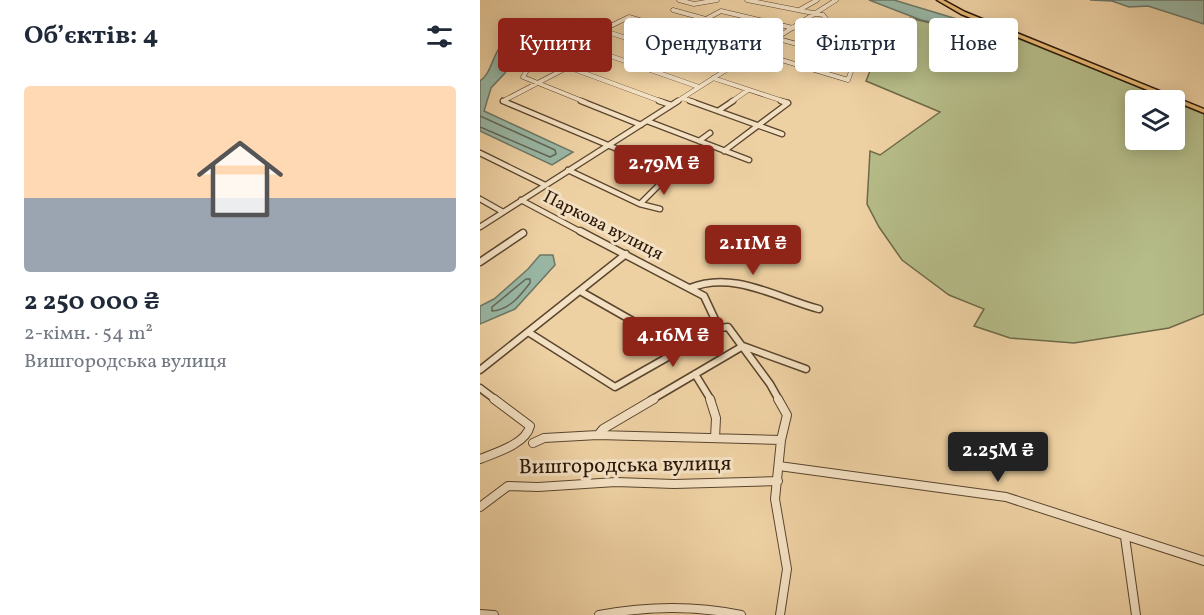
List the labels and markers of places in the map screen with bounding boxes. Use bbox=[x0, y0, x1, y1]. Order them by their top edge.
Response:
pin: 2.79M ₴ bbox=[609, 145, 719, 196]
pin: 2.11M ₴ bbox=[698, 225, 808, 276]
pin: 4.16M ₴ bbox=[618, 317, 728, 368]
pin: 2.25M ₴ bbox=[943, 432, 1053, 483]

